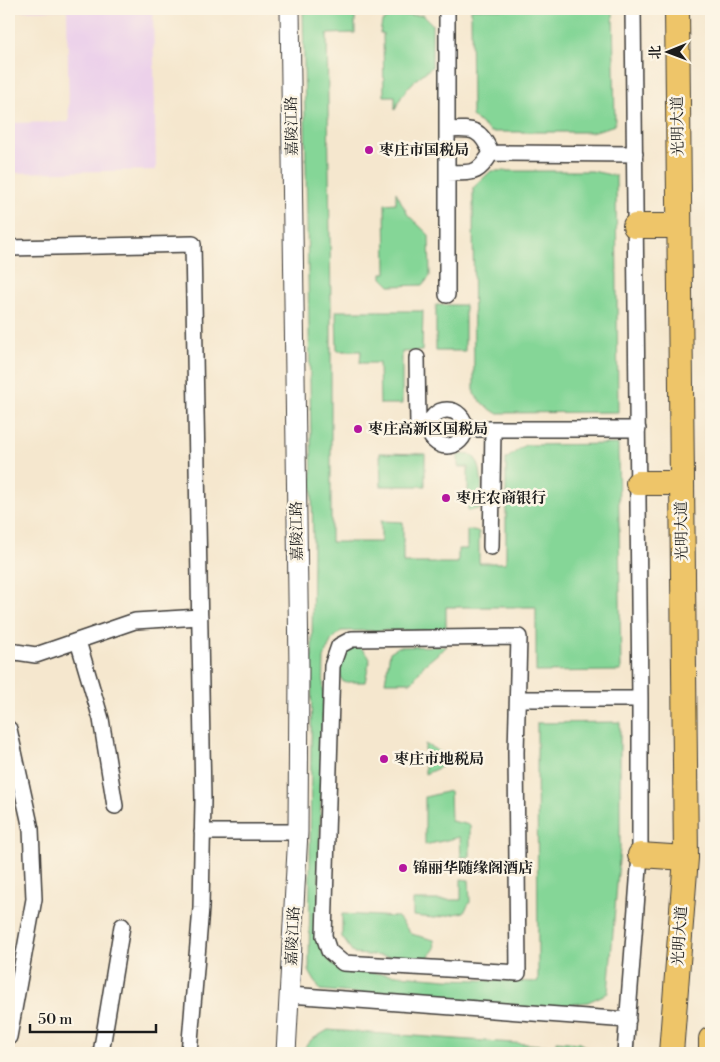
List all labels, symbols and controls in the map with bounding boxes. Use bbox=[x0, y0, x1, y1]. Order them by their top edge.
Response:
north arrow bbox=[642, 28, 692, 78]
text: 北 bbox=[647, 45, 665, 59]
street label: 嘉陵江路 bbox=[282, 96, 302, 156]
street label: 光明大道 bbox=[668, 96, 688, 156]
place label: 枣庄市国税局 bbox=[379, 141, 469, 160]
marker: 枣庄市国税局 bbox=[363, 144, 375, 156]
place label: 枣庄高新区国税局 bbox=[368, 420, 488, 439]
marker: 枣庄高新区国税局 bbox=[352, 423, 364, 435]
place label: 枣庄农商银行 bbox=[456, 489, 546, 508]
marker: 枣庄农商银行 bbox=[440, 492, 452, 504]
street label: 嘉陵江路 bbox=[287, 501, 307, 561]
street label: 光明大道 bbox=[672, 501, 692, 561]
place label: 枣庄市地税局 bbox=[394, 750, 484, 769]
marker: 枣庄市地税局 bbox=[378, 753, 390, 765]
place label: 锦丽华随缘阁酒店 bbox=[413, 859, 533, 878]
marker: 锦丽华随缘阁酒店 bbox=[397, 862, 409, 874]
street label: 光明大道 bbox=[668, 905, 692, 967]
street label: 嘉陵江路 bbox=[282, 906, 304, 966]
scale bar bbox=[30, 1002, 156, 1034]
text: 50 m bbox=[38, 1010, 72, 1029]

